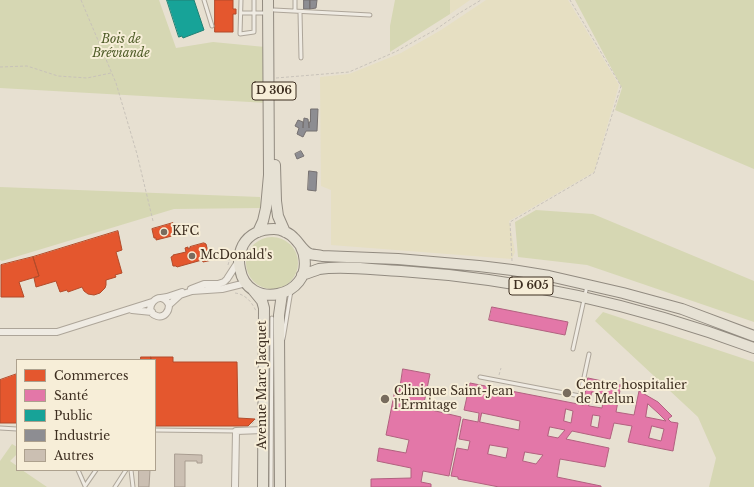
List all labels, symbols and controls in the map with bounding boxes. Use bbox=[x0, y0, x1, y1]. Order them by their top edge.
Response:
park label: Bois de Bréviande bbox=[92, 33, 150, 61]
road number: D 306 bbox=[252, 82, 296, 100]
place label: KFC bbox=[172, 225, 199, 239]
marker: KFC bbox=[159, 227, 169, 237]
place label: McDonald's bbox=[200, 249, 272, 263]
marker: McDonald's bbox=[187, 251, 197, 261]
road number: D 605 bbox=[509, 277, 553, 295]
street label: Avenue Marc Jacquet bbox=[256, 320, 270, 450]
legend bbox=[16, 359, 156, 471]
text: Commerces bbox=[54, 368, 128, 383]
place label: Centre hospitalier de Melun bbox=[576, 379, 687, 407]
place label: Clinique Saint-Jean l'Ermitage bbox=[394, 385, 513, 413]
marker: Centre hospitalier de Melun bbox=[561, 387, 573, 399]
text: Santé bbox=[54, 388, 88, 403]
marker: Clinique Saint-Jean l'Ermitage bbox=[379, 393, 391, 405]
text: Public bbox=[54, 408, 93, 423]
text: Industrie bbox=[54, 428, 110, 443]
text: Autres bbox=[54, 448, 94, 463]

